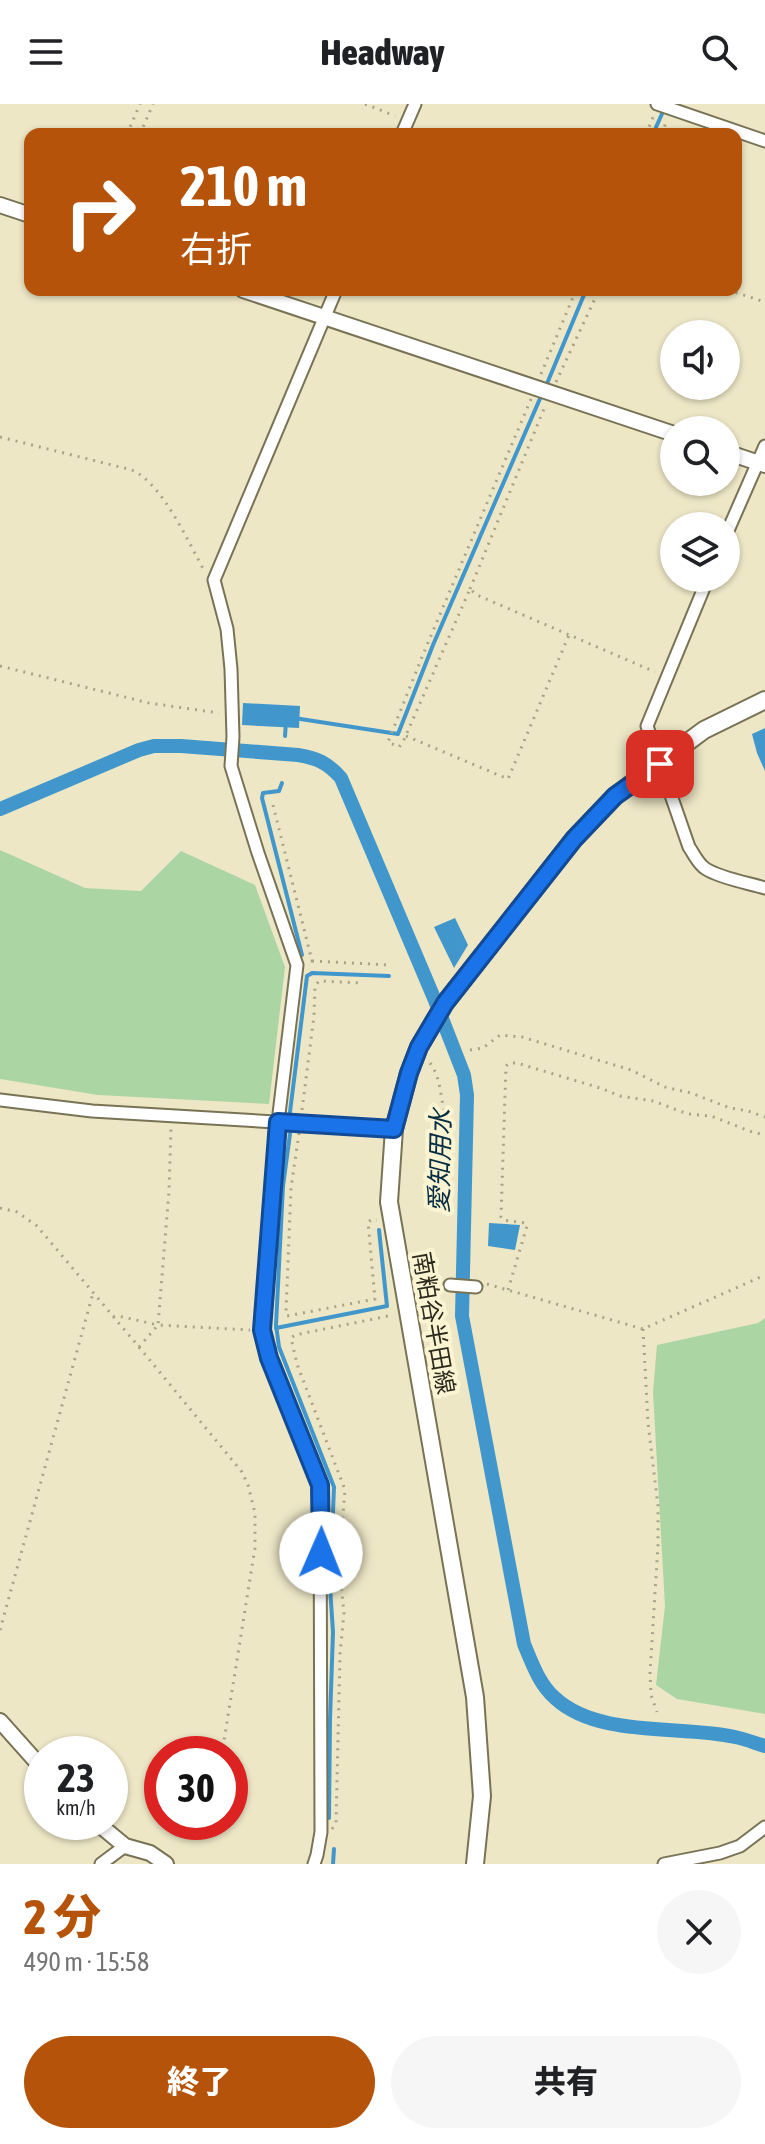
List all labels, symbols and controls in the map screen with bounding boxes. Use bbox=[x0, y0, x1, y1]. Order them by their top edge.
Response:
icon: menu bbox=[24, 30, 68, 74]
icon: search bbox=[697, 30, 741, 74]
text: Headway bbox=[321, 31, 444, 73]
text: 210 m bbox=[180, 154, 307, 218]
icon: right bbox=[48, 160, 152, 264]
text: 右折 bbox=[180, 228, 252, 270]
map controls bbox=[660, 320, 740, 592]
button: sound bbox=[660, 320, 740, 400]
button: search bbox=[660, 416, 740, 496]
button: layers bbox=[660, 512, 740, 592]
pin bbox=[626, 730, 694, 798]
icon: arrive bbox=[638, 742, 682, 786]
water label: 愛知用水 bbox=[424, 1106, 456, 1213]
street label: 南粕谷半田線 bbox=[408, 1250, 460, 1396]
position arrow bbox=[279, 1511, 363, 1595]
speed limit sign: 30 bbox=[144, 1736, 248, 1840]
text: 23 bbox=[57, 1755, 95, 1800]
text: km/h bbox=[56, 1796, 96, 1819]
text: 2 分 bbox=[24, 1889, 101, 1944]
button: close bbox=[657, 1890, 741, 1974]
text: 490 m · 15:58 bbox=[24, 1947, 149, 1977]
button: 終了 bbox=[24, 2036, 375, 2128]
button: 共有 bbox=[391, 2036, 741, 2128]

